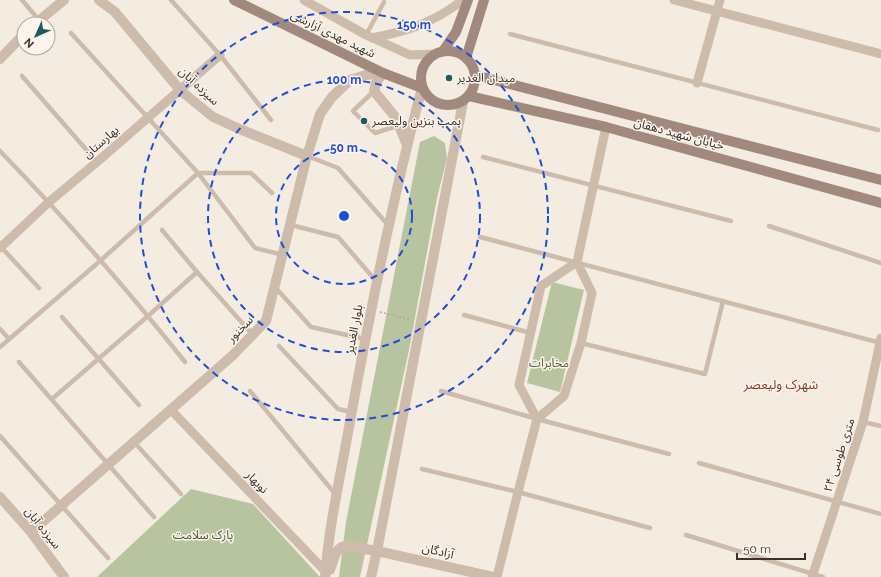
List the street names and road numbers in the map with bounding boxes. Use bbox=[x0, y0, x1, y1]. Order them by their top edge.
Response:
street label: شهید مهدی آزارشی bbox=[288, 7, 378, 61]
street label: سیزده آبان bbox=[176, 64, 222, 108]
street label: خیابان شهید دهقان bbox=[632, 115, 726, 153]
street label: بهارستان bbox=[80, 123, 122, 161]
street label: بلوار الغدیر bbox=[342, 303, 366, 356]
street label: سخنور bbox=[223, 313, 256, 346]
street label: ۲۴ متری طوسی bbox=[821, 416, 857, 494]
street label: نوبهار bbox=[242, 467, 271, 496]
street label: سیزده آبان bbox=[22, 504, 64, 552]
street label: آزادگان bbox=[421, 541, 456, 562]

